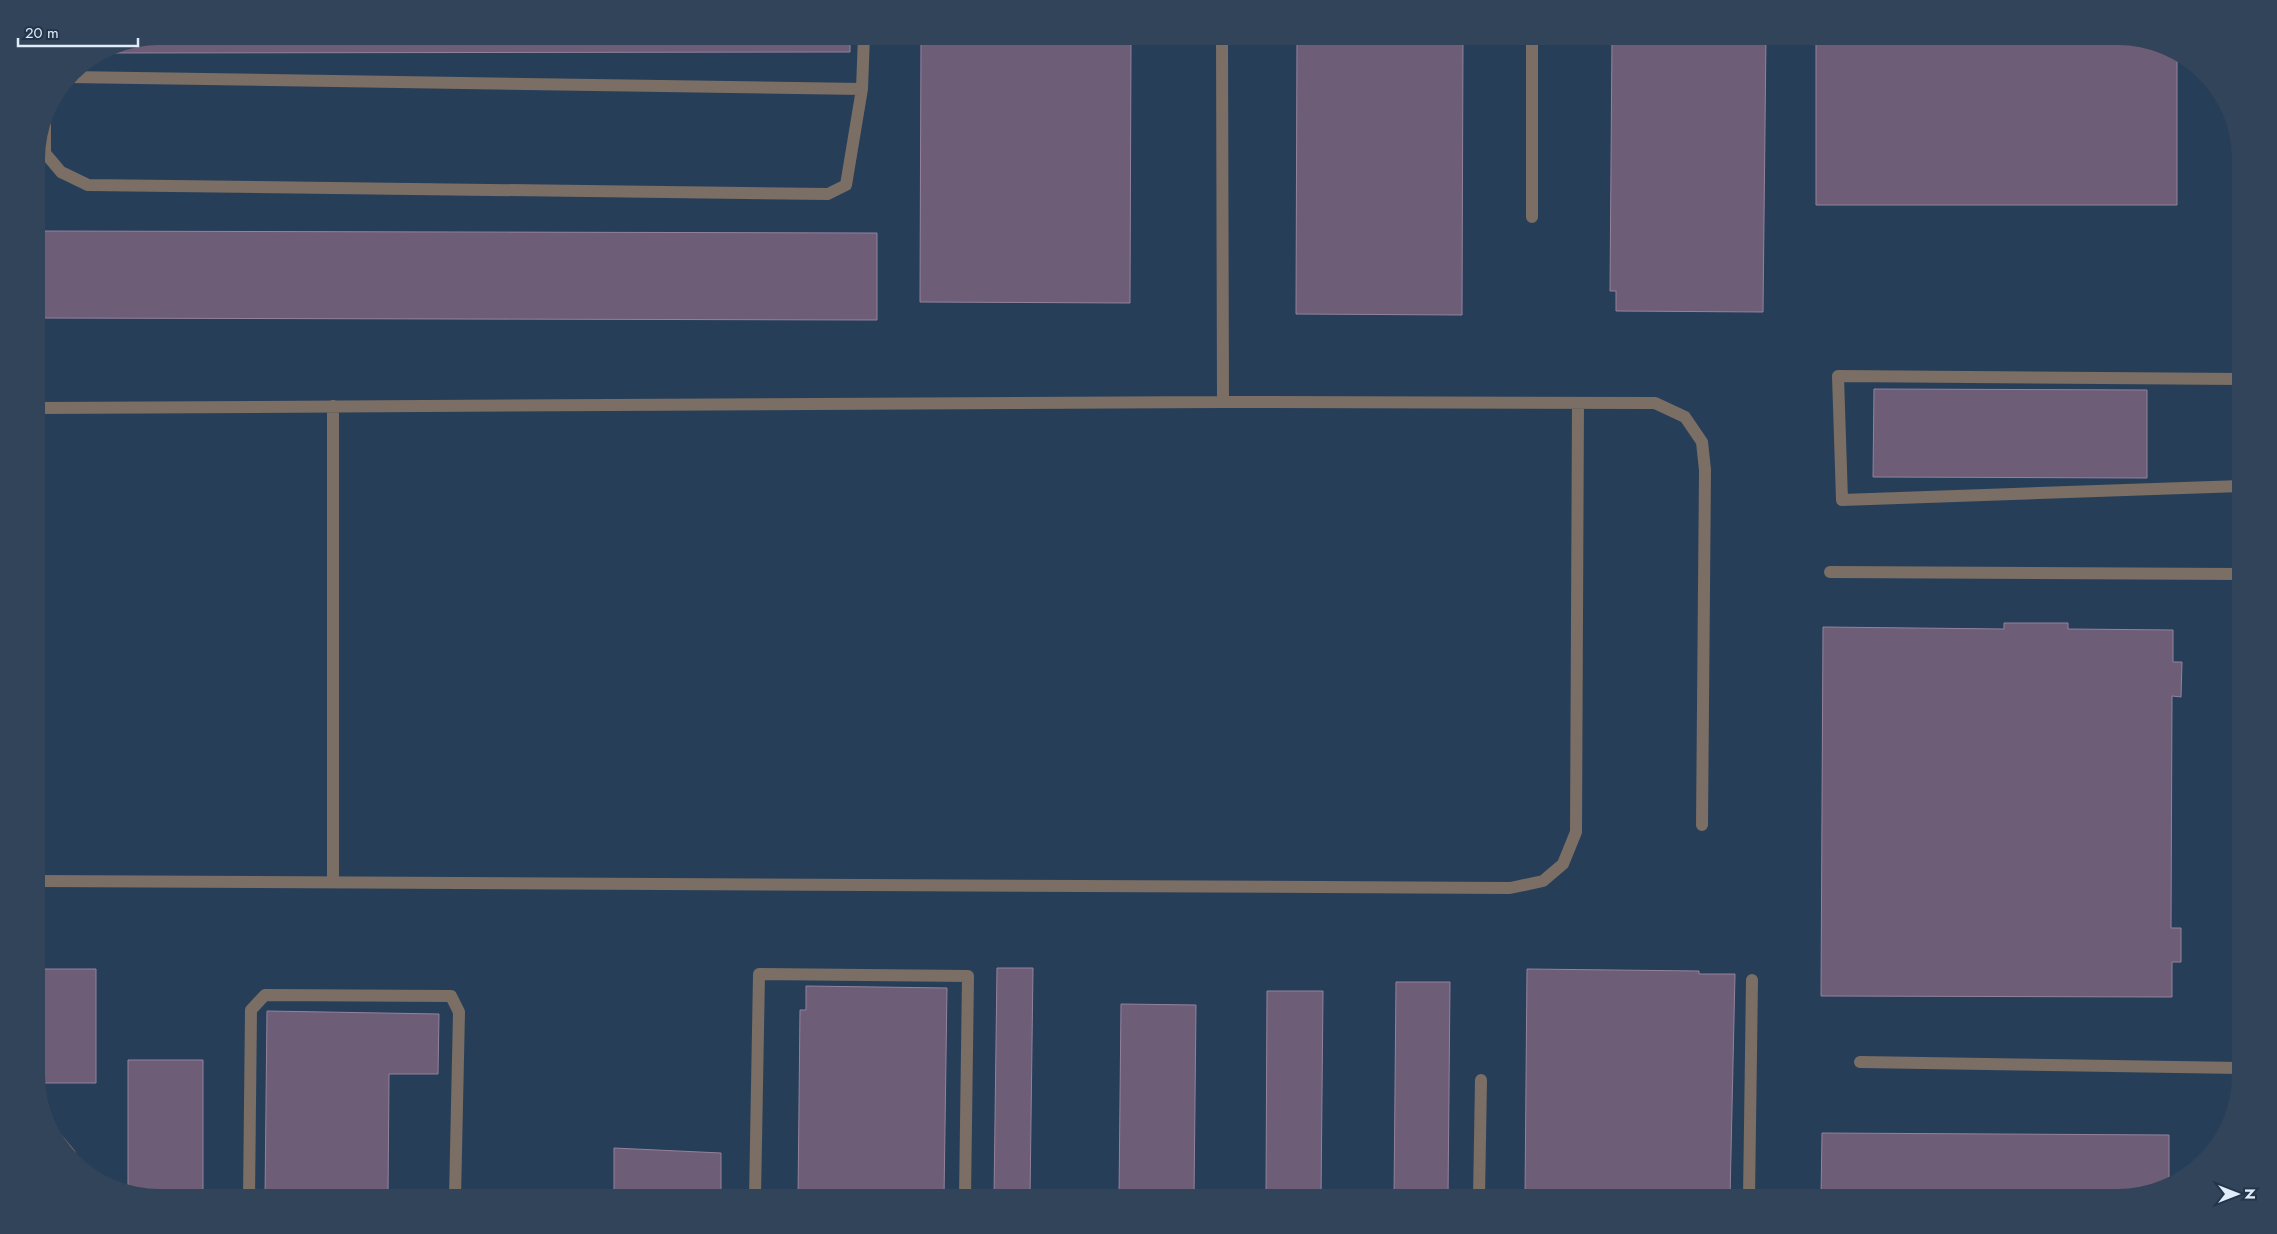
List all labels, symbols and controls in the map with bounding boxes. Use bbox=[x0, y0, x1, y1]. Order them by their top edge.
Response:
scale bar bbox=[18, 15, 138, 47]
text: 20 m bbox=[25, 22, 59, 44]
north arrow bbox=[2212, 1169, 2262, 1219]
text: N bbox=[2240, 1188, 2260, 1200]

